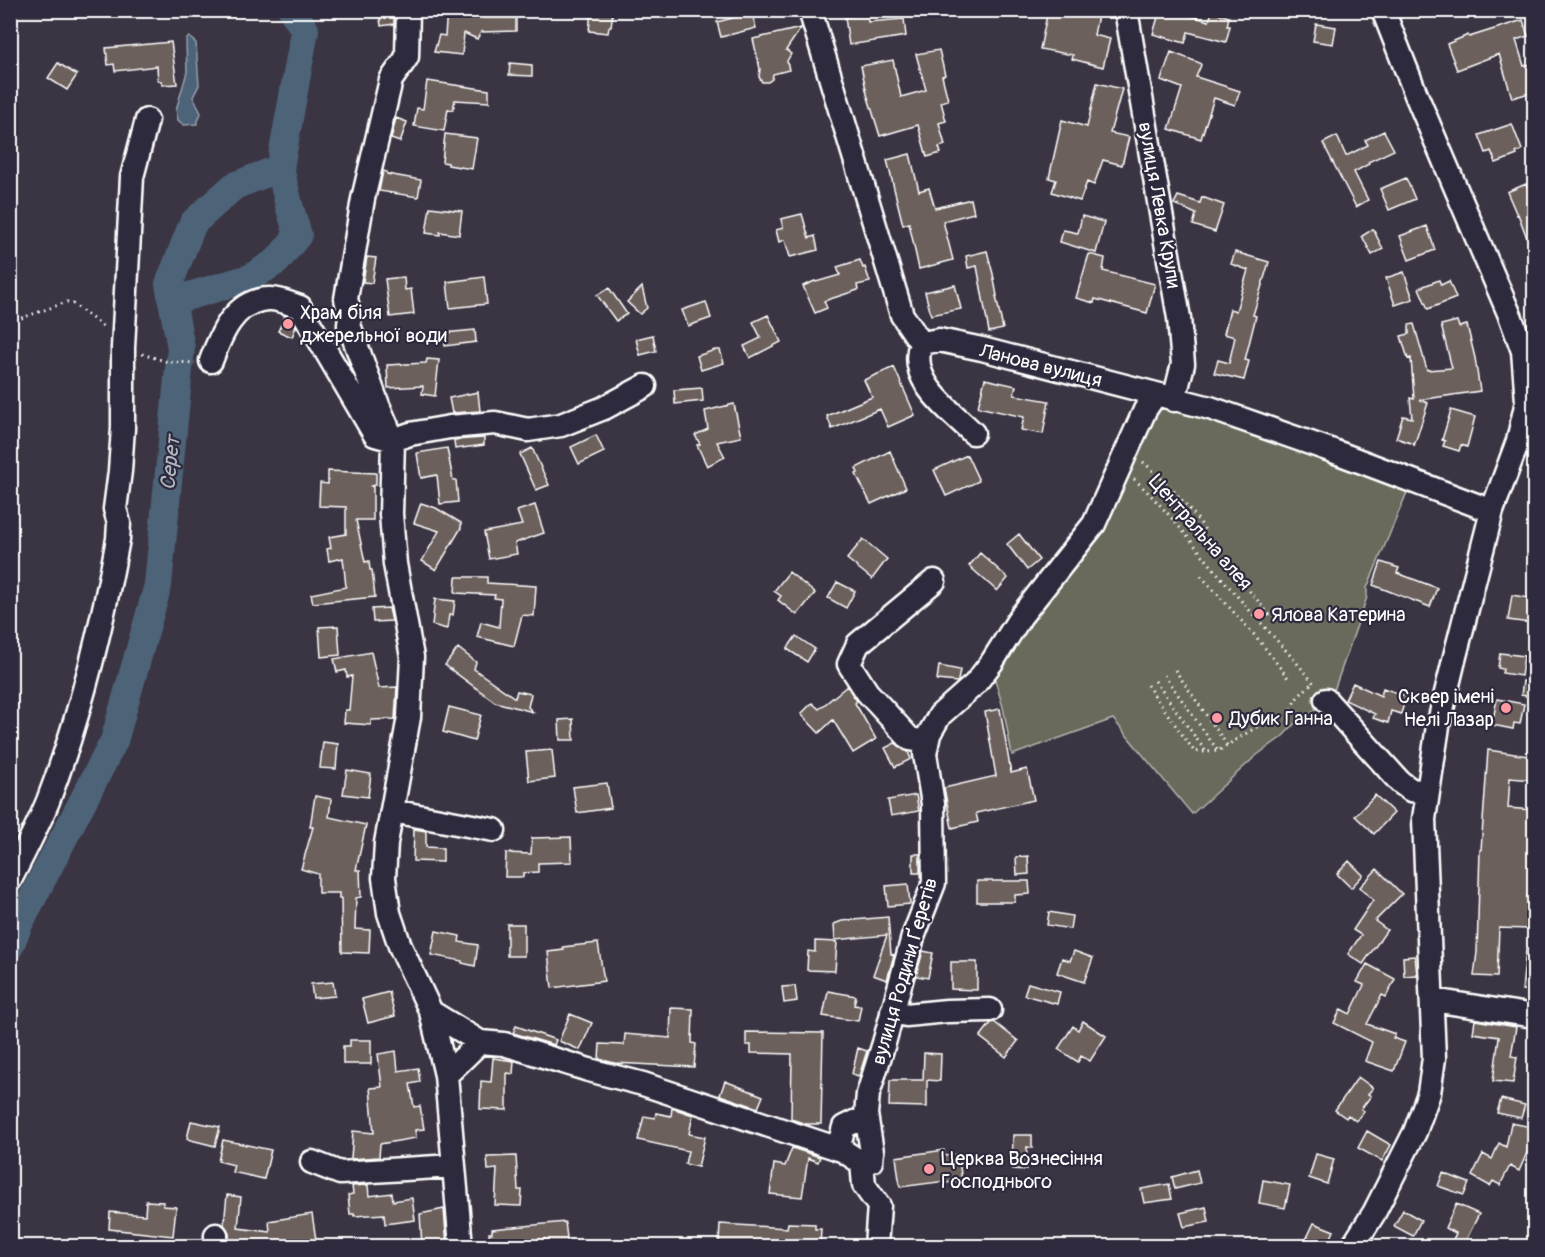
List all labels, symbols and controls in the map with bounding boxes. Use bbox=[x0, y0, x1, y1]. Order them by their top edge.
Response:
street label: вулиця Левка Крупи bbox=[1133, 120, 1186, 290]
place label: Храм біля джерельної води bbox=[300, 300, 447, 348]
marker: Храм біля джерельної води bbox=[281, 317, 295, 331]
street label: Ланова вулиця bbox=[976, 338, 1105, 393]
water label: Серет bbox=[154, 432, 187, 491]
street label: Центральна алея bbox=[1144, 469, 1258, 595]
place label: Ялова Катерина bbox=[1271, 602, 1406, 627]
marker: Ялова Катерина bbox=[1252, 607, 1266, 621]
place label: Сквер імені Нелі Лазар bbox=[1398, 684, 1494, 732]
marker: Сквер імені Нелі Лазар bbox=[1499, 701, 1513, 715]
place label: Дубик Ганна bbox=[1228, 706, 1333, 731]
marker: Дубик Ганна bbox=[1210, 711, 1224, 725]
street label: вулиця Родини Ґеретів bbox=[866, 875, 943, 1068]
place label: Церква Вознесіння Господнього bbox=[941, 1146, 1103, 1194]
marker: Церква Вознесіння Господнього bbox=[922, 1162, 936, 1176]

